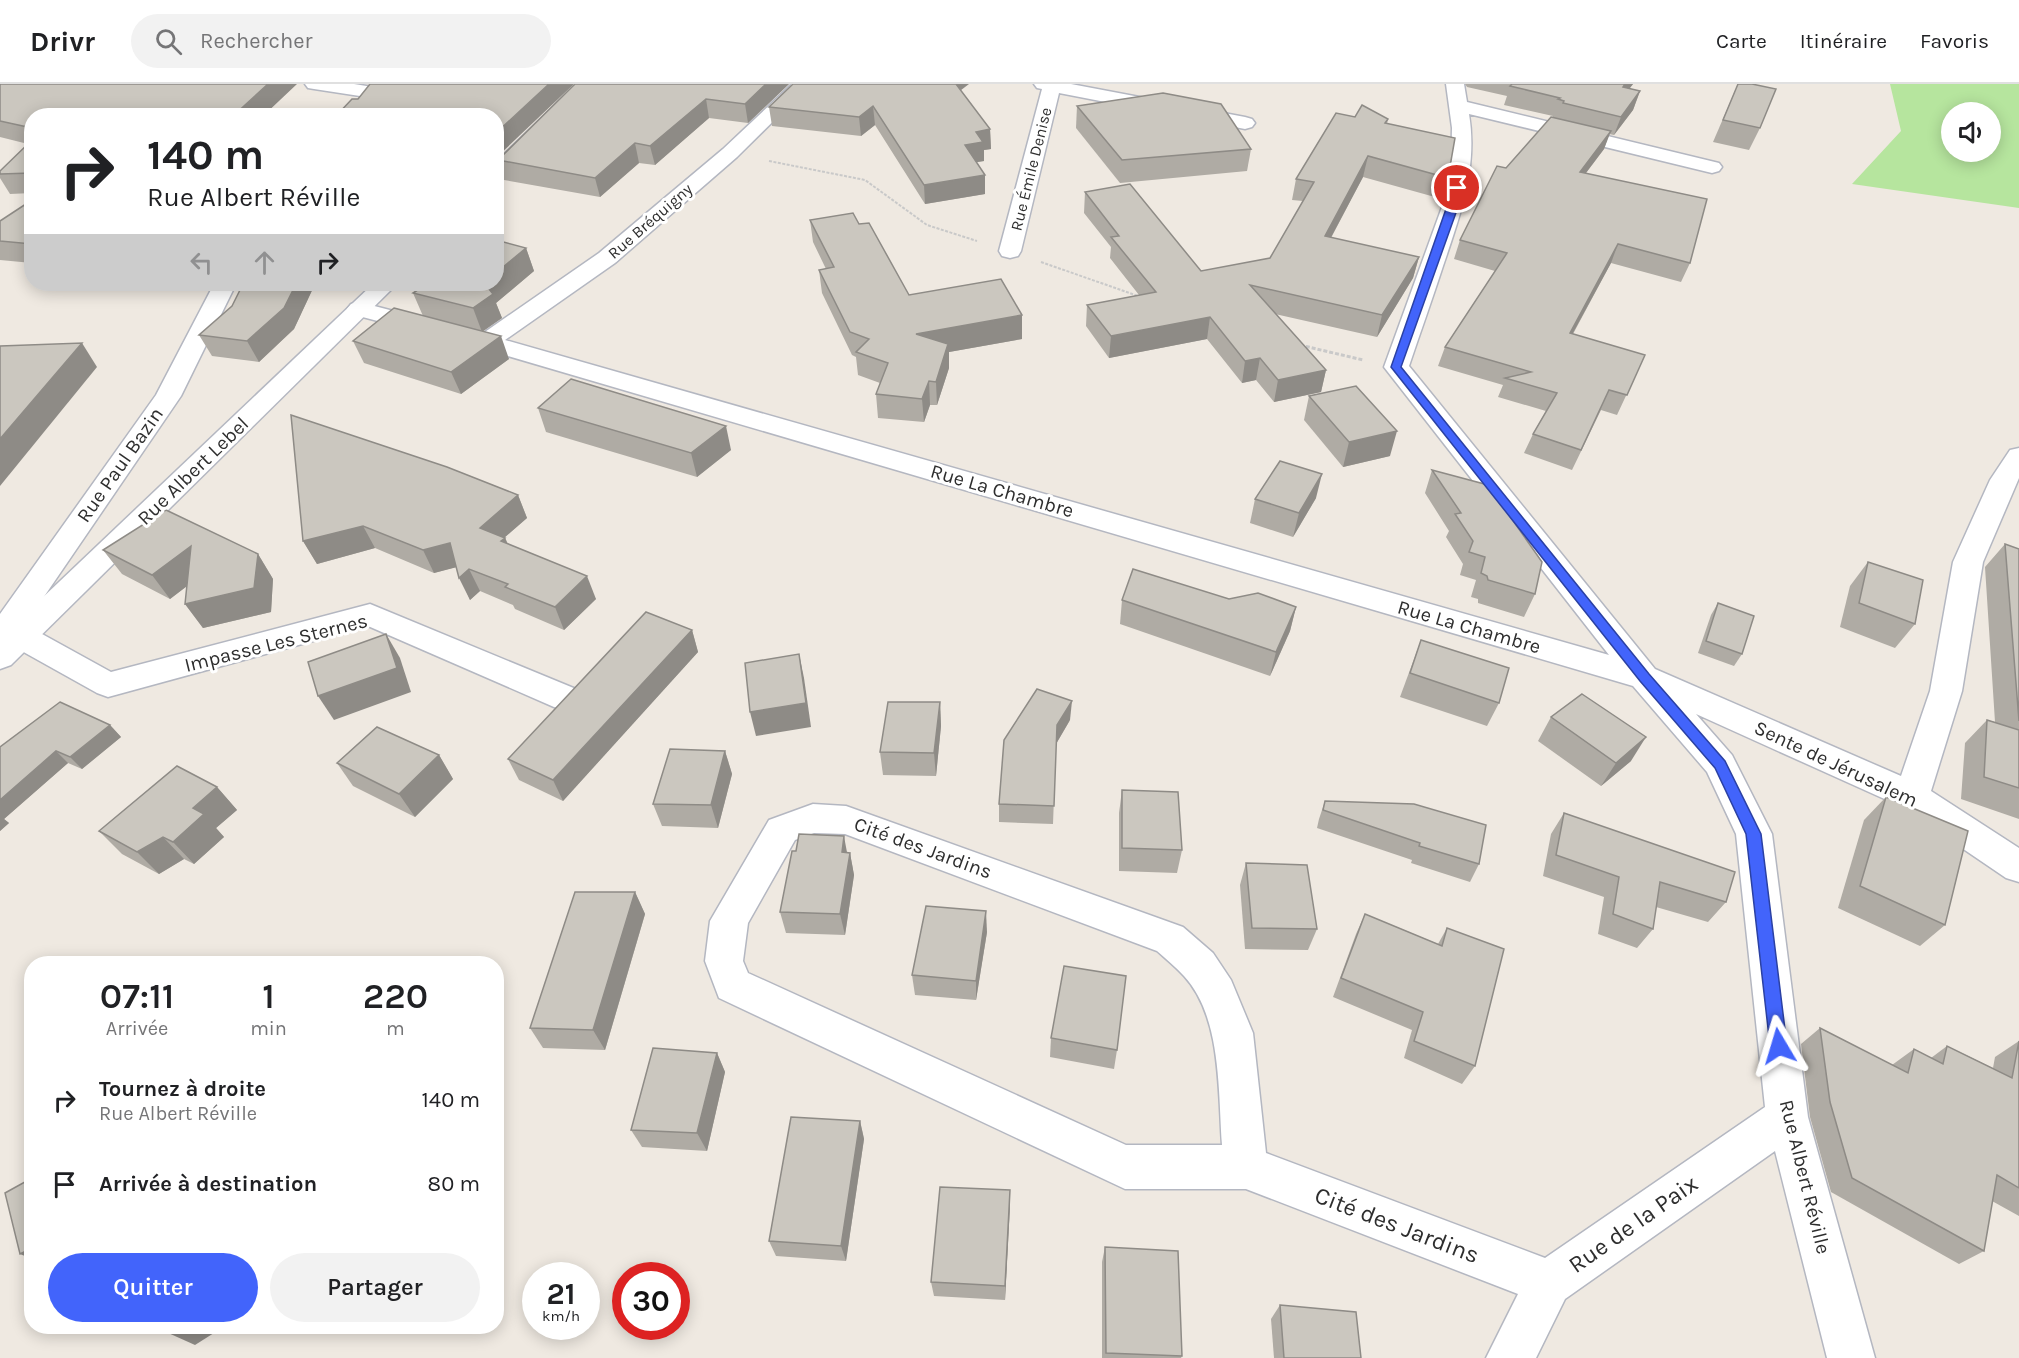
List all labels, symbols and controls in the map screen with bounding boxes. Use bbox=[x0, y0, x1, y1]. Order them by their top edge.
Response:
search box bbox=[131, 14, 551, 68]
text: Drivr bbox=[30, 25, 95, 58]
icon: search bbox=[152, 25, 185, 58]
text: Rechercher bbox=[200, 28, 312, 54]
text: Carte bbox=[1716, 29, 1767, 53]
text: Itinéraire bbox=[1800, 29, 1887, 53]
text: Favoris bbox=[1920, 29, 1989, 53]
map controls bbox=[1941, 102, 2001, 162]
button: sound bbox=[1941, 102, 2001, 162]
street label: Rue Émile Denise bbox=[1006, 105, 1056, 233]
text: 140 m bbox=[147, 130, 264, 180]
icon: right bbox=[48, 132, 126, 210]
pin bbox=[1431, 162, 1482, 213]
icon: arrive bbox=[1440, 171, 1473, 204]
street label: Rue Bréquigny bbox=[604, 179, 696, 263]
text: Rue Albert Réville bbox=[147, 181, 360, 213]
icon: left bbox=[185, 246, 218, 279]
icon: ahead bbox=[248, 246, 281, 279]
icon: right bbox=[311, 246, 344, 279]
street label: Rue Paul Bazin bbox=[72, 403, 168, 527]
street label: Rue Albert Lebel bbox=[133, 412, 253, 530]
street label: Rue La Chambre bbox=[928, 460, 1076, 522]
street label: Rue La Chambre bbox=[1395, 596, 1543, 658]
street label: Impasse Les Sternes bbox=[182, 609, 370, 677]
street label: Sente de Jérusalem bbox=[1751, 716, 1921, 812]
street label: Cité des Jardins bbox=[851, 812, 995, 884]
text: 07:11 bbox=[100, 975, 174, 1017]
text: 1 bbox=[262, 975, 275, 1017]
text: 220 bbox=[363, 975, 428, 1017]
position arrow bbox=[1747, 1014, 1811, 1078]
text: Arrivée bbox=[106, 1017, 168, 1040]
text: min bbox=[250, 1017, 287, 1040]
text: m bbox=[386, 1017, 405, 1040]
text: Tournez à droite bbox=[99, 1076, 266, 1102]
icon: right bbox=[48, 1084, 81, 1117]
text: 140 m bbox=[422, 1087, 480, 1113]
street label: Rue Albert Réville bbox=[1775, 1098, 1835, 1256]
text: Rue Albert Réville bbox=[99, 1102, 257, 1125]
icon: arrive bbox=[48, 1168, 81, 1201]
street label: Rue de la Paix bbox=[1563, 1169, 1703, 1279]
text: Arrivée à destination bbox=[99, 1171, 317, 1197]
text: 80 m bbox=[428, 1171, 480, 1197]
street label: Cité des Jardins bbox=[1311, 1181, 1483, 1269]
button: Quitter bbox=[48, 1253, 258, 1322]
button: Partager bbox=[270, 1253, 480, 1322]
speed limit sign: 30 bbox=[612, 1262, 690, 1340]
text: 21 bbox=[547, 1276, 575, 1312]
text: km/h bbox=[542, 1307, 580, 1325]

